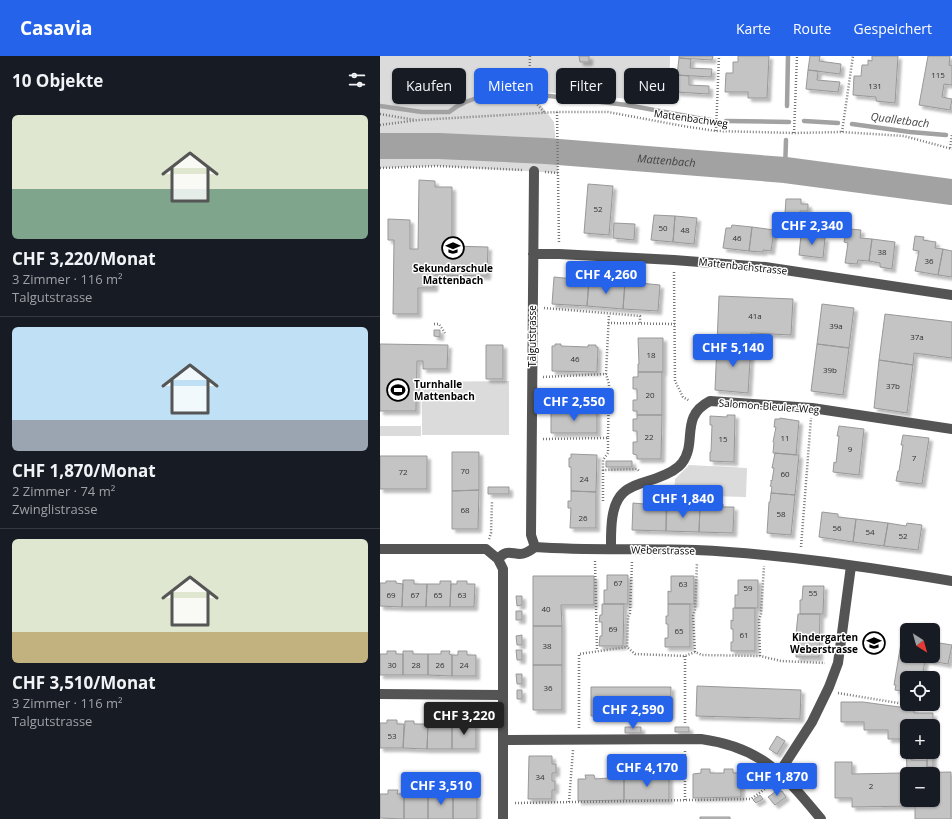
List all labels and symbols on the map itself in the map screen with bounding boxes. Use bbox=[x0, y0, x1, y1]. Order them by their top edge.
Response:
house number: 115 bbox=[931, 69, 945, 80]
house number: 131 bbox=[868, 80, 882, 91]
street label: Mattenbachweg bbox=[653, 106, 730, 130]
water label: Qualletbach bbox=[870, 108, 930, 131]
water label: Mattenbach bbox=[637, 150, 696, 170]
house number: 52 bbox=[593, 203, 603, 214]
pin: CHF 2,340 bbox=[766, 212, 858, 246]
house number: 50 bbox=[658, 222, 668, 233]
house number: 48 bbox=[680, 224, 690, 235]
house number: 46 bbox=[732, 232, 742, 243]
school or university icon: Sekundarschule Mattenbach bbox=[440, 235, 466, 261]
house number: 38 bbox=[877, 246, 887, 257]
street label: Mattenbachstrasse bbox=[698, 254, 788, 278]
house number: 36 bbox=[924, 255, 934, 266]
place label: Sekundarschule Mattenbach bbox=[413, 261, 493, 287]
pin: CHF 4,260 bbox=[560, 261, 652, 295]
street label: Talgutstrasse bbox=[525, 305, 539, 367]
house number: 41a bbox=[748, 310, 762, 321]
house number: 39a bbox=[829, 320, 843, 331]
house number: 37a bbox=[910, 331, 924, 342]
pin: CHF 5,140 bbox=[687, 334, 779, 368]
house number: 18 bbox=[646, 349, 656, 360]
house number: 46 bbox=[570, 353, 580, 364]
house number: 39b bbox=[823, 364, 837, 375]
sports icon: Turnhalle Mattenbach bbox=[385, 377, 411, 403]
place label: Turnhalle Mattenbach bbox=[414, 377, 475, 403]
house number: 37b bbox=[886, 380, 900, 391]
pin: CHF 2,550 bbox=[528, 388, 620, 422]
house number: 20 bbox=[645, 389, 655, 400]
street label: Salomon-Bleuler-Weg bbox=[718, 396, 820, 417]
house number: 22 bbox=[644, 431, 654, 442]
house number: 11 bbox=[780, 432, 790, 443]
house number: 15 bbox=[718, 433, 728, 444]
house number: 9 bbox=[848, 443, 853, 454]
house number: 7 bbox=[912, 452, 917, 463]
house number: 70 bbox=[460, 465, 470, 476]
house number: 72 bbox=[398, 466, 408, 477]
house number: 60 bbox=[780, 468, 790, 479]
house number: 24 bbox=[579, 473, 589, 484]
pin: CHF 1,840 bbox=[637, 485, 729, 519]
house number: 68 bbox=[460, 504, 470, 515]
house number: 58 bbox=[776, 508, 786, 519]
house number: 26 bbox=[578, 512, 588, 523]
house number: 56 bbox=[832, 522, 842, 533]
house number: 54 bbox=[865, 526, 875, 537]
house number: 52 bbox=[898, 530, 908, 541]
street label: Weberstrasse bbox=[631, 542, 695, 558]
house number: 67 bbox=[613, 577, 623, 588]
house number: 63 bbox=[678, 578, 688, 589]
house number: 59 bbox=[743, 582, 753, 593]
house number: 55 bbox=[808, 587, 818, 598]
house number: 69 bbox=[386, 589, 396, 600]
house number: 67 bbox=[410, 589, 420, 600]
house number: 65 bbox=[433, 589, 443, 600]
house number: 63 bbox=[457, 589, 467, 600]
house number: 40 bbox=[541, 603, 551, 614]
house number: 69 bbox=[608, 623, 618, 634]
north arrow bbox=[900, 623, 940, 663]
house number: 65 bbox=[674, 625, 684, 636]
house number: 61 bbox=[739, 629, 749, 640]
place label: Kindergarten Weberstrasse bbox=[790, 630, 858, 656]
school or university icon: Kindergarten Weberstrasse bbox=[861, 630, 887, 656]
house number: 38 bbox=[542, 640, 552, 651]
house number: 30 bbox=[387, 659, 397, 670]
house number: 28 bbox=[411, 659, 421, 670]
house number: 26 bbox=[435, 659, 445, 670]
house number: 24 bbox=[459, 659, 469, 670]
house number: 36 bbox=[543, 682, 553, 693]
pin: CHF 2,590 bbox=[587, 696, 679, 730]
pin: CHF 3,220 bbox=[418, 702, 510, 736]
house number: 53 bbox=[387, 730, 397, 741]
pin: CHF 4,170 bbox=[601, 754, 693, 788]
pin: CHF 1,870 bbox=[731, 763, 823, 797]
house number: 34 bbox=[535, 771, 545, 782]
pin: CHF 3,510 bbox=[395, 772, 487, 806]
house number: 2 bbox=[869, 780, 874, 791]

